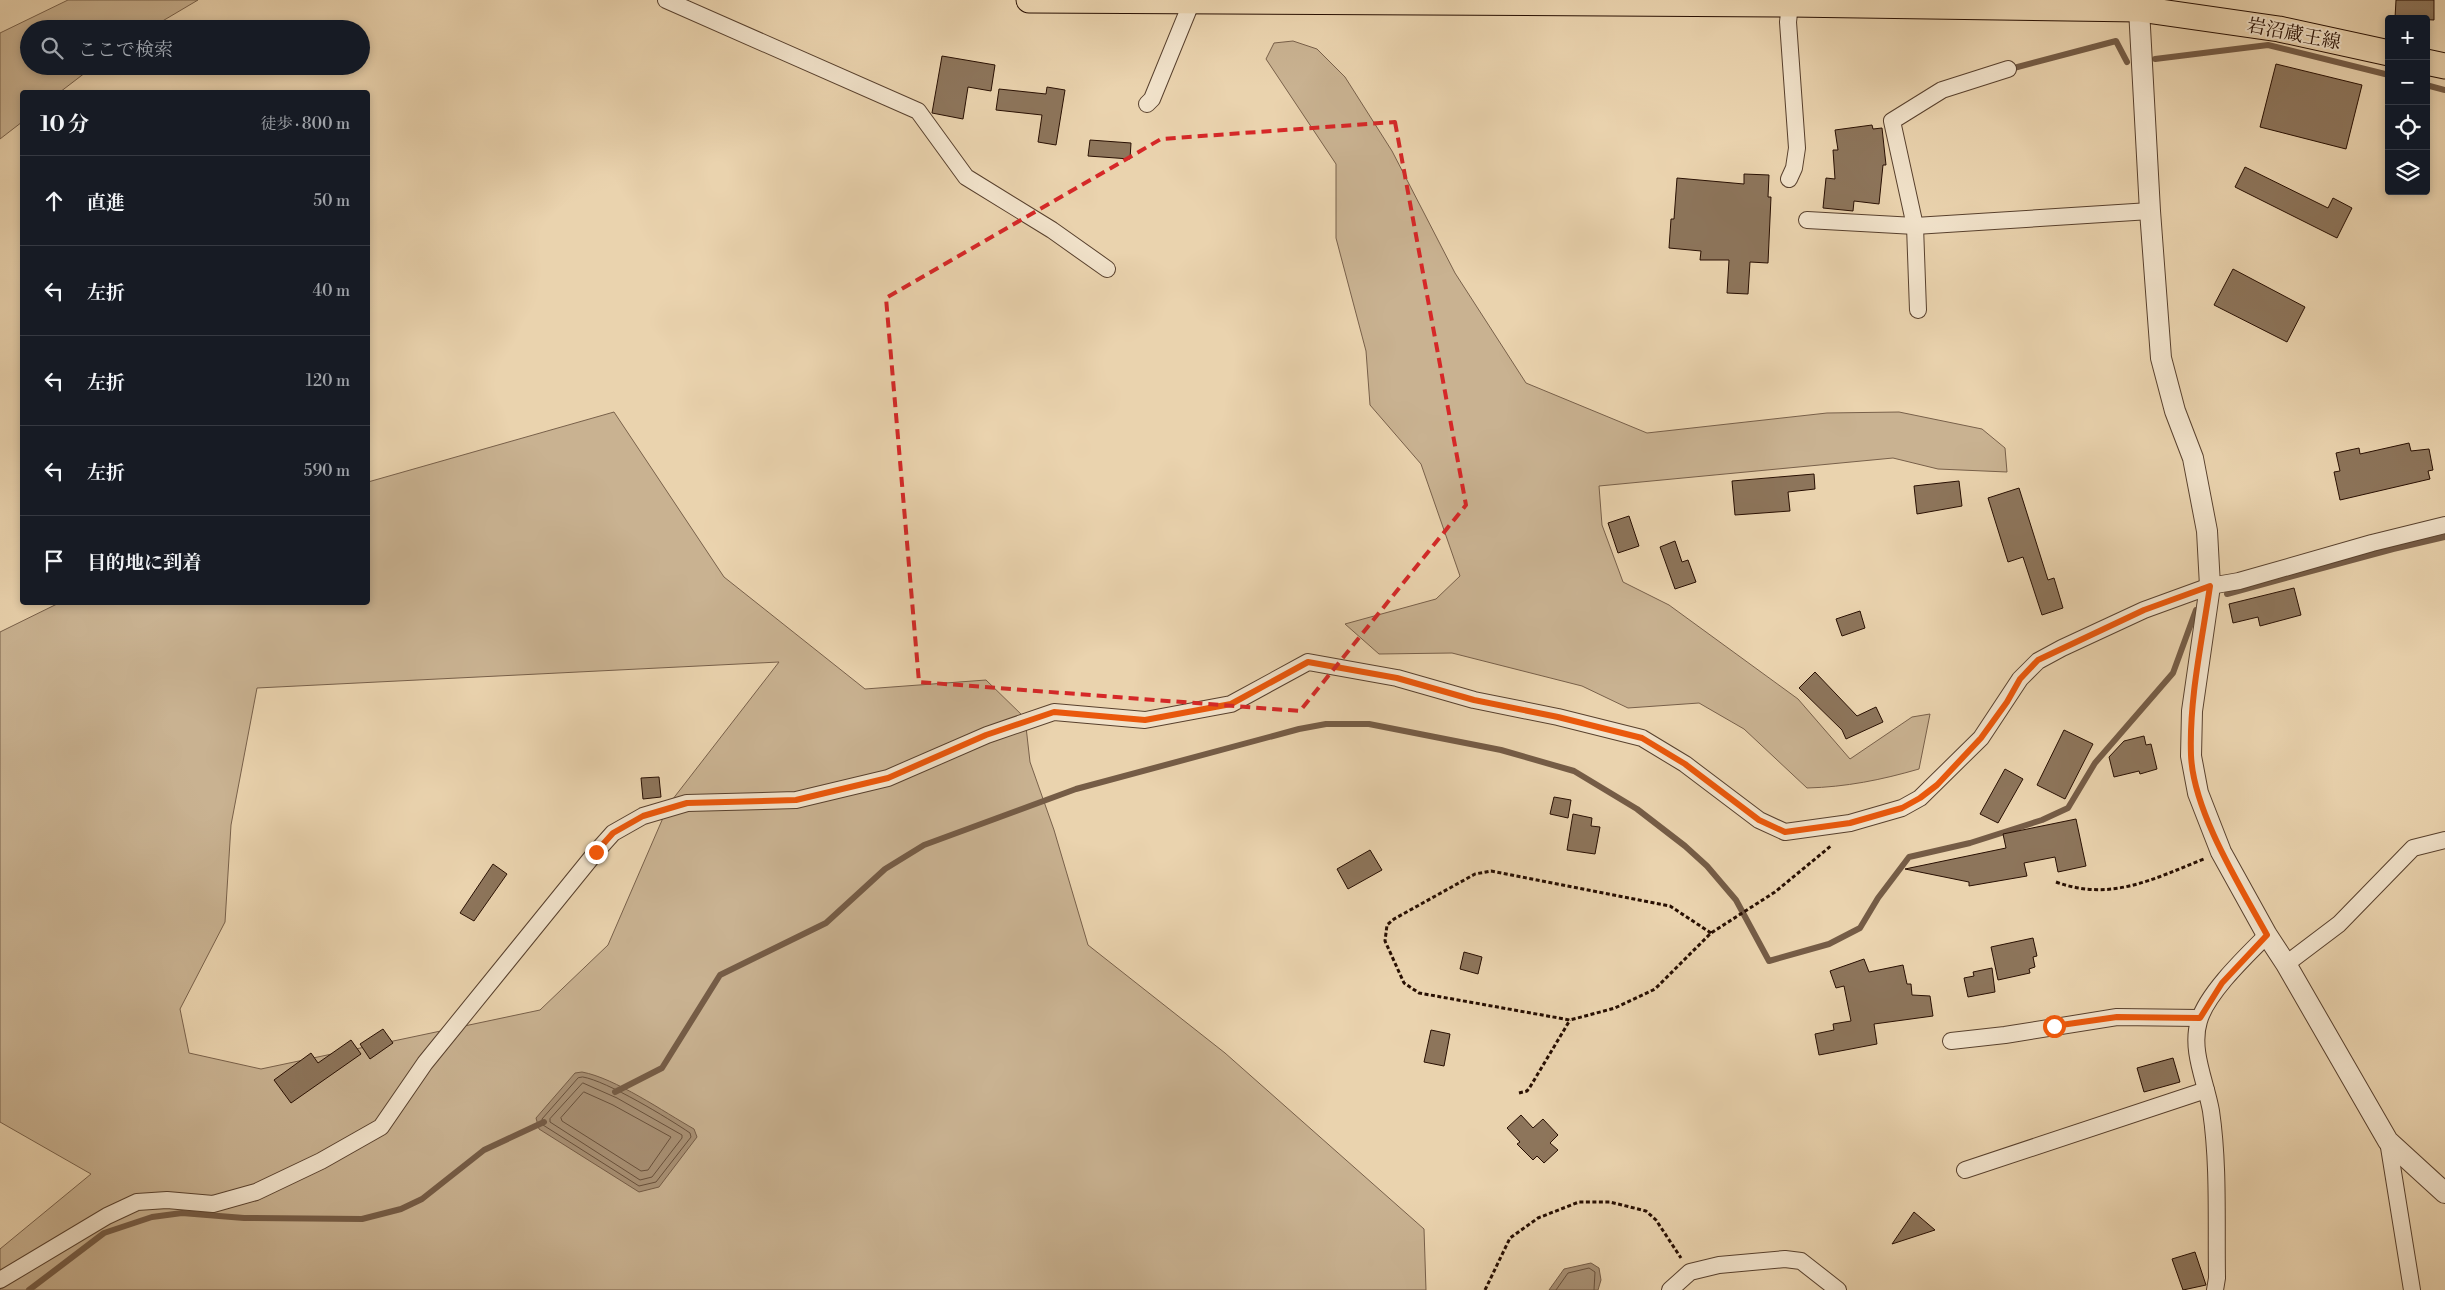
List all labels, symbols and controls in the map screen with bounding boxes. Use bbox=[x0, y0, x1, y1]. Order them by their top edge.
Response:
street label: 岩沼蔵王線 bbox=[2245, 13, 2343, 55]
map controls bbox=[2385, 15, 2430, 195]
button: + bbox=[2385, 15, 2430, 60]
search box bbox=[20, 20, 370, 75]
icon: search bbox=[38, 34, 66, 62]
text: ここで検索 bbox=[78, 38, 173, 62]
button: − bbox=[2385, 60, 2430, 105]
button: locate bbox=[2385, 105, 2430, 150]
text: 10 分 bbox=[40, 112, 89, 138]
text: 徒歩 · 800 m bbox=[260, 114, 350, 134]
button: layers bbox=[2385, 150, 2430, 195]
icon: ahead bbox=[40, 187, 68, 215]
text: 直進 bbox=[87, 191, 125, 215]
text: 50 m bbox=[313, 191, 350, 211]
icon: left bbox=[40, 277, 68, 305]
text: 左折 bbox=[87, 281, 125, 305]
text: 40 m bbox=[313, 281, 350, 301]
icon: left bbox=[40, 367, 68, 395]
text: 左折 bbox=[87, 371, 125, 395]
text: 120 m bbox=[306, 371, 350, 391]
icon: left bbox=[40, 457, 68, 485]
text: 左折 bbox=[87, 461, 125, 485]
text: 590 m bbox=[304, 461, 350, 481]
icon: arrive bbox=[40, 547, 68, 575]
text: 目的地に到着 bbox=[87, 551, 201, 575]
route end bbox=[585, 841, 608, 864]
route start bbox=[2043, 1015, 2066, 1038]

